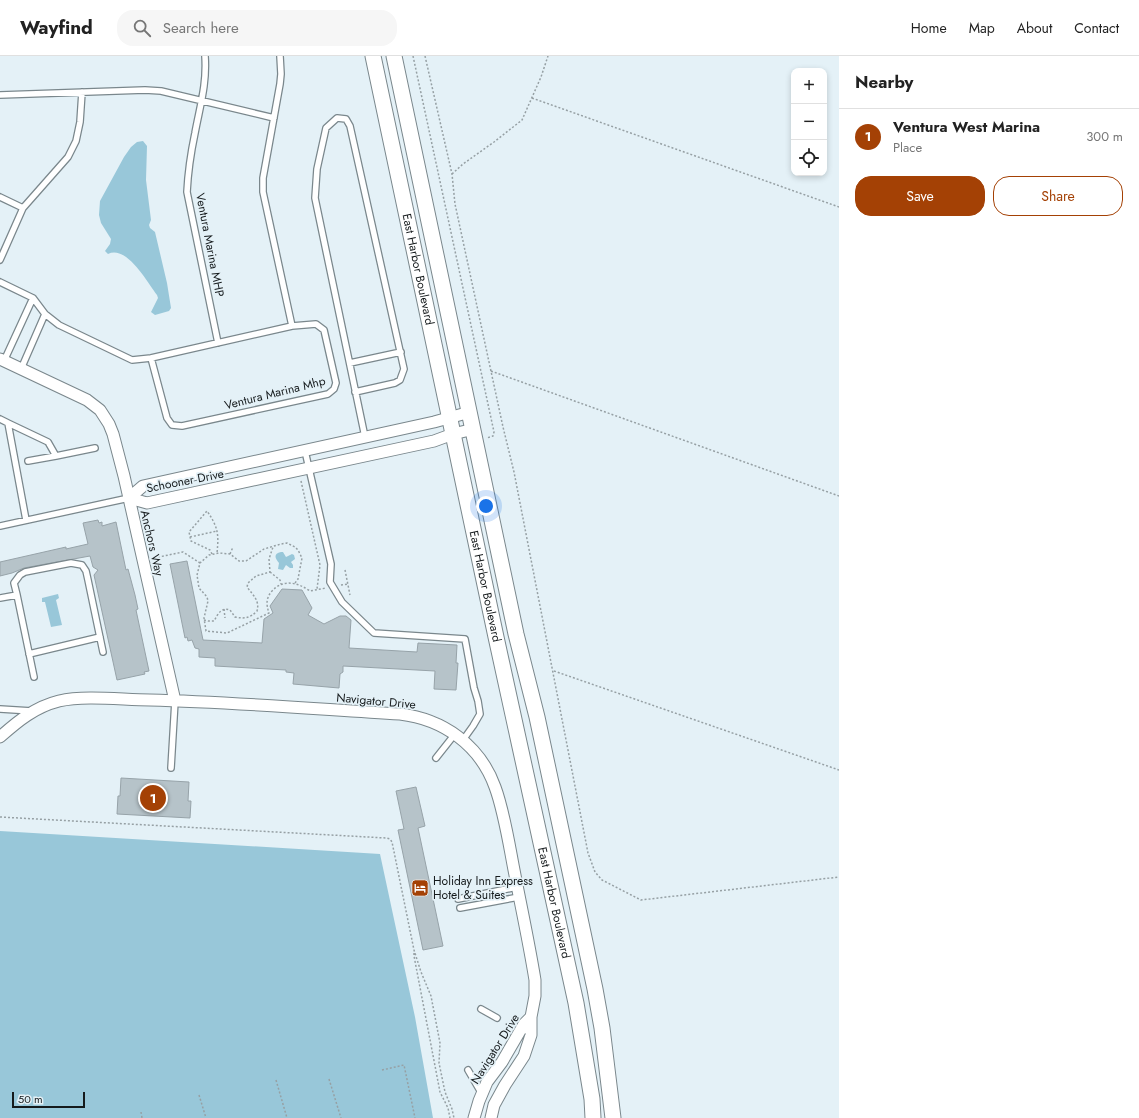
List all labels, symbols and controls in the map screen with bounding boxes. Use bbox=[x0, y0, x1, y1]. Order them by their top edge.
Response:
search box bbox=[117, 10, 397, 46]
text: Wayfind bbox=[20, 14, 93, 41]
icon: search bbox=[131, 17, 153, 39]
text: Search here bbox=[163, 17, 239, 39]
text: Home bbox=[911, 18, 947, 38]
text: Map bbox=[969, 18, 995, 38]
text: About bbox=[1017, 18, 1052, 38]
text: Contact bbox=[1074, 18, 1119, 38]
map controls bbox=[791, 68, 827, 176]
button: + bbox=[791, 68, 827, 104]
text: Nearby bbox=[855, 70, 913, 94]
button: − bbox=[791, 104, 827, 140]
text: Ventura West Marina bbox=[893, 116, 1040, 138]
text: 1 bbox=[865, 127, 871, 146]
text: 300 m bbox=[1086, 127, 1123, 146]
text: Place bbox=[893, 138, 922, 157]
button: locate bbox=[791, 140, 827, 176]
button: Save bbox=[855, 176, 985, 216]
button: Share bbox=[993, 176, 1123, 216]
street label: Ventura Marina MHP bbox=[191, 192, 229, 299]
street label: East Harbor Boulevard bbox=[398, 212, 439, 327]
street label: Ventura Marina Mhp bbox=[223, 372, 327, 414]
street label: Schooner Drive bbox=[145, 465, 225, 497]
your location bbox=[476, 496, 496, 516]
street label: Anchors Way bbox=[136, 508, 168, 578]
street label: East Harbor Boulevard bbox=[465, 529, 506, 644]
street label: Navigator Drive bbox=[335, 689, 417, 713]
pin: 1 bbox=[140, 783, 166, 813]
street label: East Harbor Boulevard bbox=[533, 845, 575, 960]
place label: Holiday Inn Express Hotel & Suites bbox=[433, 872, 533, 904]
hotel icon: Holiday Inn Express Hotel & Suites bbox=[410, 878, 430, 898]
street label: Navigator Drive bbox=[466, 1010, 524, 1088]
scale bar bbox=[12, 1090, 85, 1109]
text: 50 m bbox=[18, 1091, 43, 1107]

